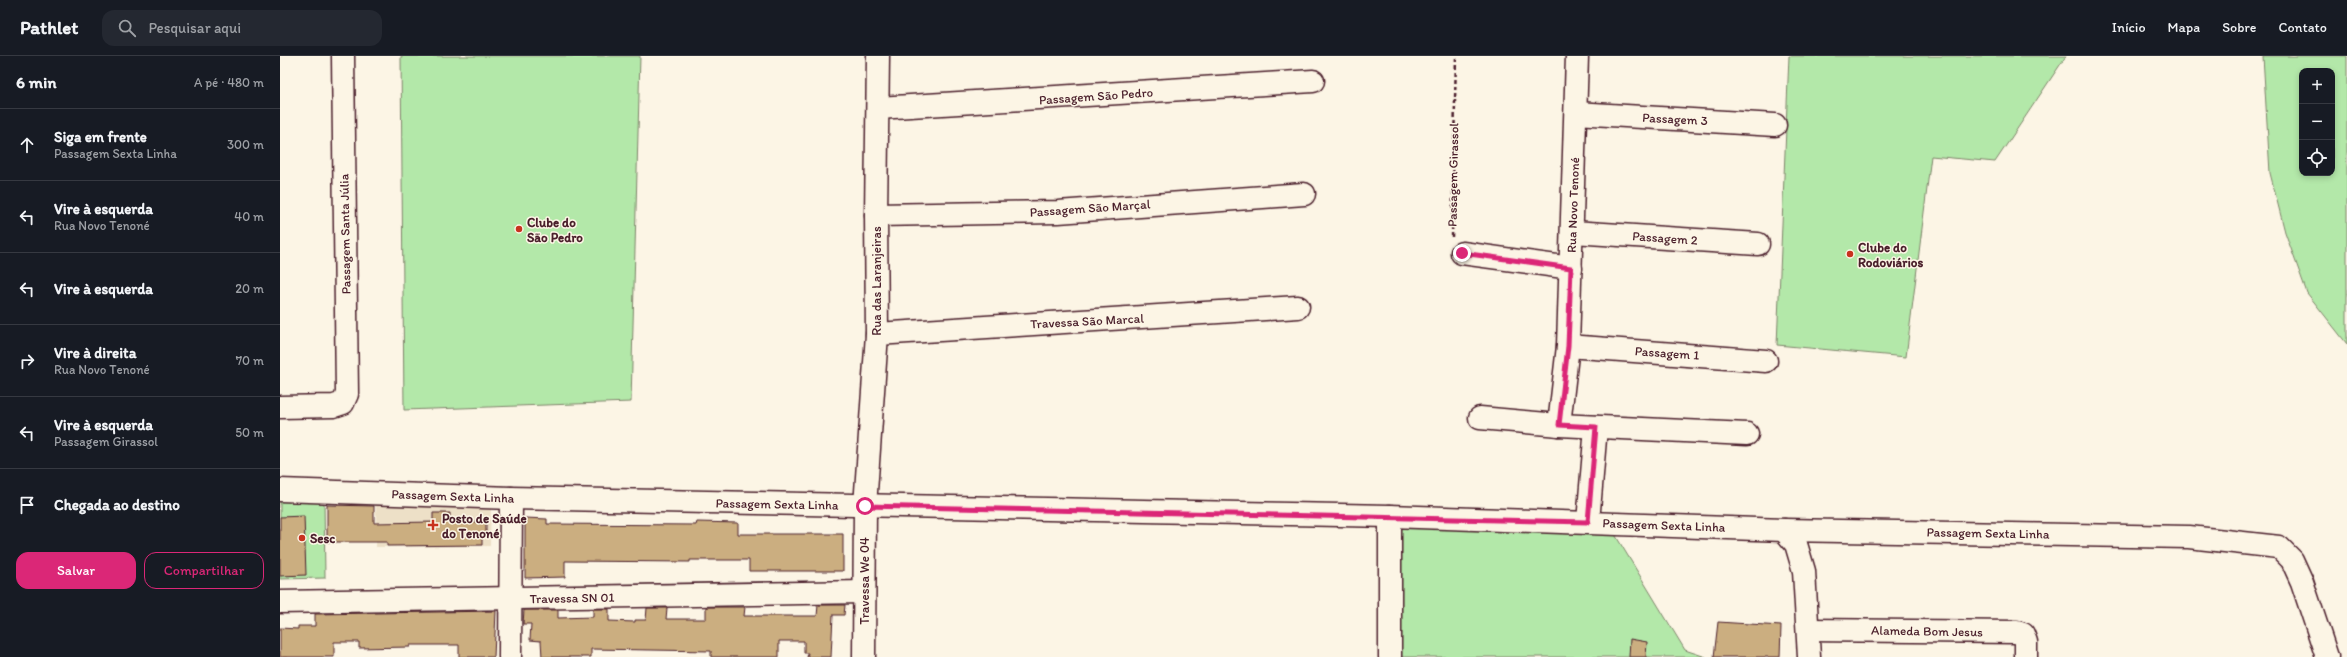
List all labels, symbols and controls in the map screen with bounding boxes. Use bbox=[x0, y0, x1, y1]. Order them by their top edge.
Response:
search box bbox=[102, 10, 382, 46]
text: Pathlet bbox=[20, 16, 78, 39]
icon: search bbox=[116, 17, 138, 39]
text: Pesquisar aqui bbox=[148, 19, 241, 37]
text: Início bbox=[2112, 19, 2146, 36]
text: Mapa bbox=[2168, 19, 2200, 36]
text: Sobre bbox=[2222, 19, 2256, 36]
text: Contato bbox=[2278, 19, 2327, 36]
map controls bbox=[2299, 68, 2335, 176]
button: + bbox=[2299, 68, 2335, 104]
text: 6 min bbox=[16, 72, 57, 92]
text: A pé · 480 m bbox=[194, 75, 264, 90]
street label: Passagem São Pedro bbox=[1038, 84, 1154, 107]
button: − bbox=[2299, 104, 2335, 140]
street label: Passagem 3 bbox=[1642, 110, 1708, 128]
street label: Passagem Girassol bbox=[1445, 123, 1461, 227]
text: Siga em frente bbox=[54, 128, 147, 146]
icon: ahead bbox=[16, 134, 38, 156]
text: 300 m bbox=[227, 137, 264, 152]
button: locate bbox=[2299, 140, 2335, 176]
text: Passagem Sexta Linha bbox=[54, 146, 177, 161]
street label: Rua Novo Tenoné bbox=[1564, 157, 1582, 253]
street label: Passagem Santa Júlia bbox=[336, 173, 354, 294]
street label: Passagem São Marçal bbox=[1029, 196, 1151, 220]
text: Vire à esquerda bbox=[54, 200, 153, 218]
icon: left bbox=[16, 206, 38, 228]
text: 40 m bbox=[234, 209, 264, 224]
place label: Clube do São Pedro bbox=[527, 215, 583, 245]
text: Rua Novo Tenoné bbox=[54, 218, 150, 233]
marker: Clube do São Pedro bbox=[514, 224, 524, 234]
street label: Rua das Laranjeiras bbox=[869, 226, 884, 336]
street label: Passagem 2 bbox=[1632, 228, 1698, 248]
place label: Clube do Rodoviários bbox=[1858, 240, 1923, 270]
route end bbox=[1453, 244, 1471, 262]
marker: Clube do Rodoviários bbox=[1845, 249, 1855, 259]
icon: left bbox=[16, 278, 38, 300]
text: Vire à esquerda bbox=[54, 280, 153, 298]
text: 20 m bbox=[235, 281, 264, 296]
street label: Travessa São Marcal bbox=[1030, 311, 1145, 331]
street label: Passagem 1 bbox=[1634, 343, 1700, 363]
text: Vire à direita bbox=[54, 344, 137, 362]
icon: right bbox=[16, 350, 38, 372]
text: 70 m bbox=[236, 353, 264, 368]
text: Rua Novo Tenoné bbox=[54, 362, 150, 377]
text: Vire à esquerda bbox=[54, 416, 153, 434]
icon: left bbox=[16, 422, 38, 444]
text: 50 m bbox=[235, 425, 264, 440]
text: Passagem Girassol bbox=[54, 434, 158, 449]
street label: Passagem Sexta Linha bbox=[391, 486, 515, 506]
icon: arrive bbox=[16, 494, 38, 516]
street label: Passagem Sexta Linha bbox=[715, 495, 839, 513]
text: Chegada ao destino bbox=[54, 496, 180, 514]
route start bbox=[856, 497, 874, 515]
place label: Posto de Saúde do Tenoné bbox=[442, 511, 527, 541]
street label: Passagem Sexta Linha bbox=[1602, 515, 1726, 535]
marker: Posto de Saúde do Tenoné bbox=[427, 519, 439, 531]
street label: Passagem Sexta Linha bbox=[1926, 524, 2050, 542]
place label: Sesc bbox=[310, 531, 335, 546]
marker: Sesc bbox=[297, 533, 307, 543]
street label: Travessa We 04 bbox=[857, 537, 872, 625]
button: Salvar bbox=[16, 552, 136, 589]
button: Compartilhar bbox=[144, 552, 264, 589]
street label: Travessa SN 01 bbox=[529, 590, 615, 606]
street label: Alameda Bom Jesus bbox=[1871, 623, 1983, 639]

